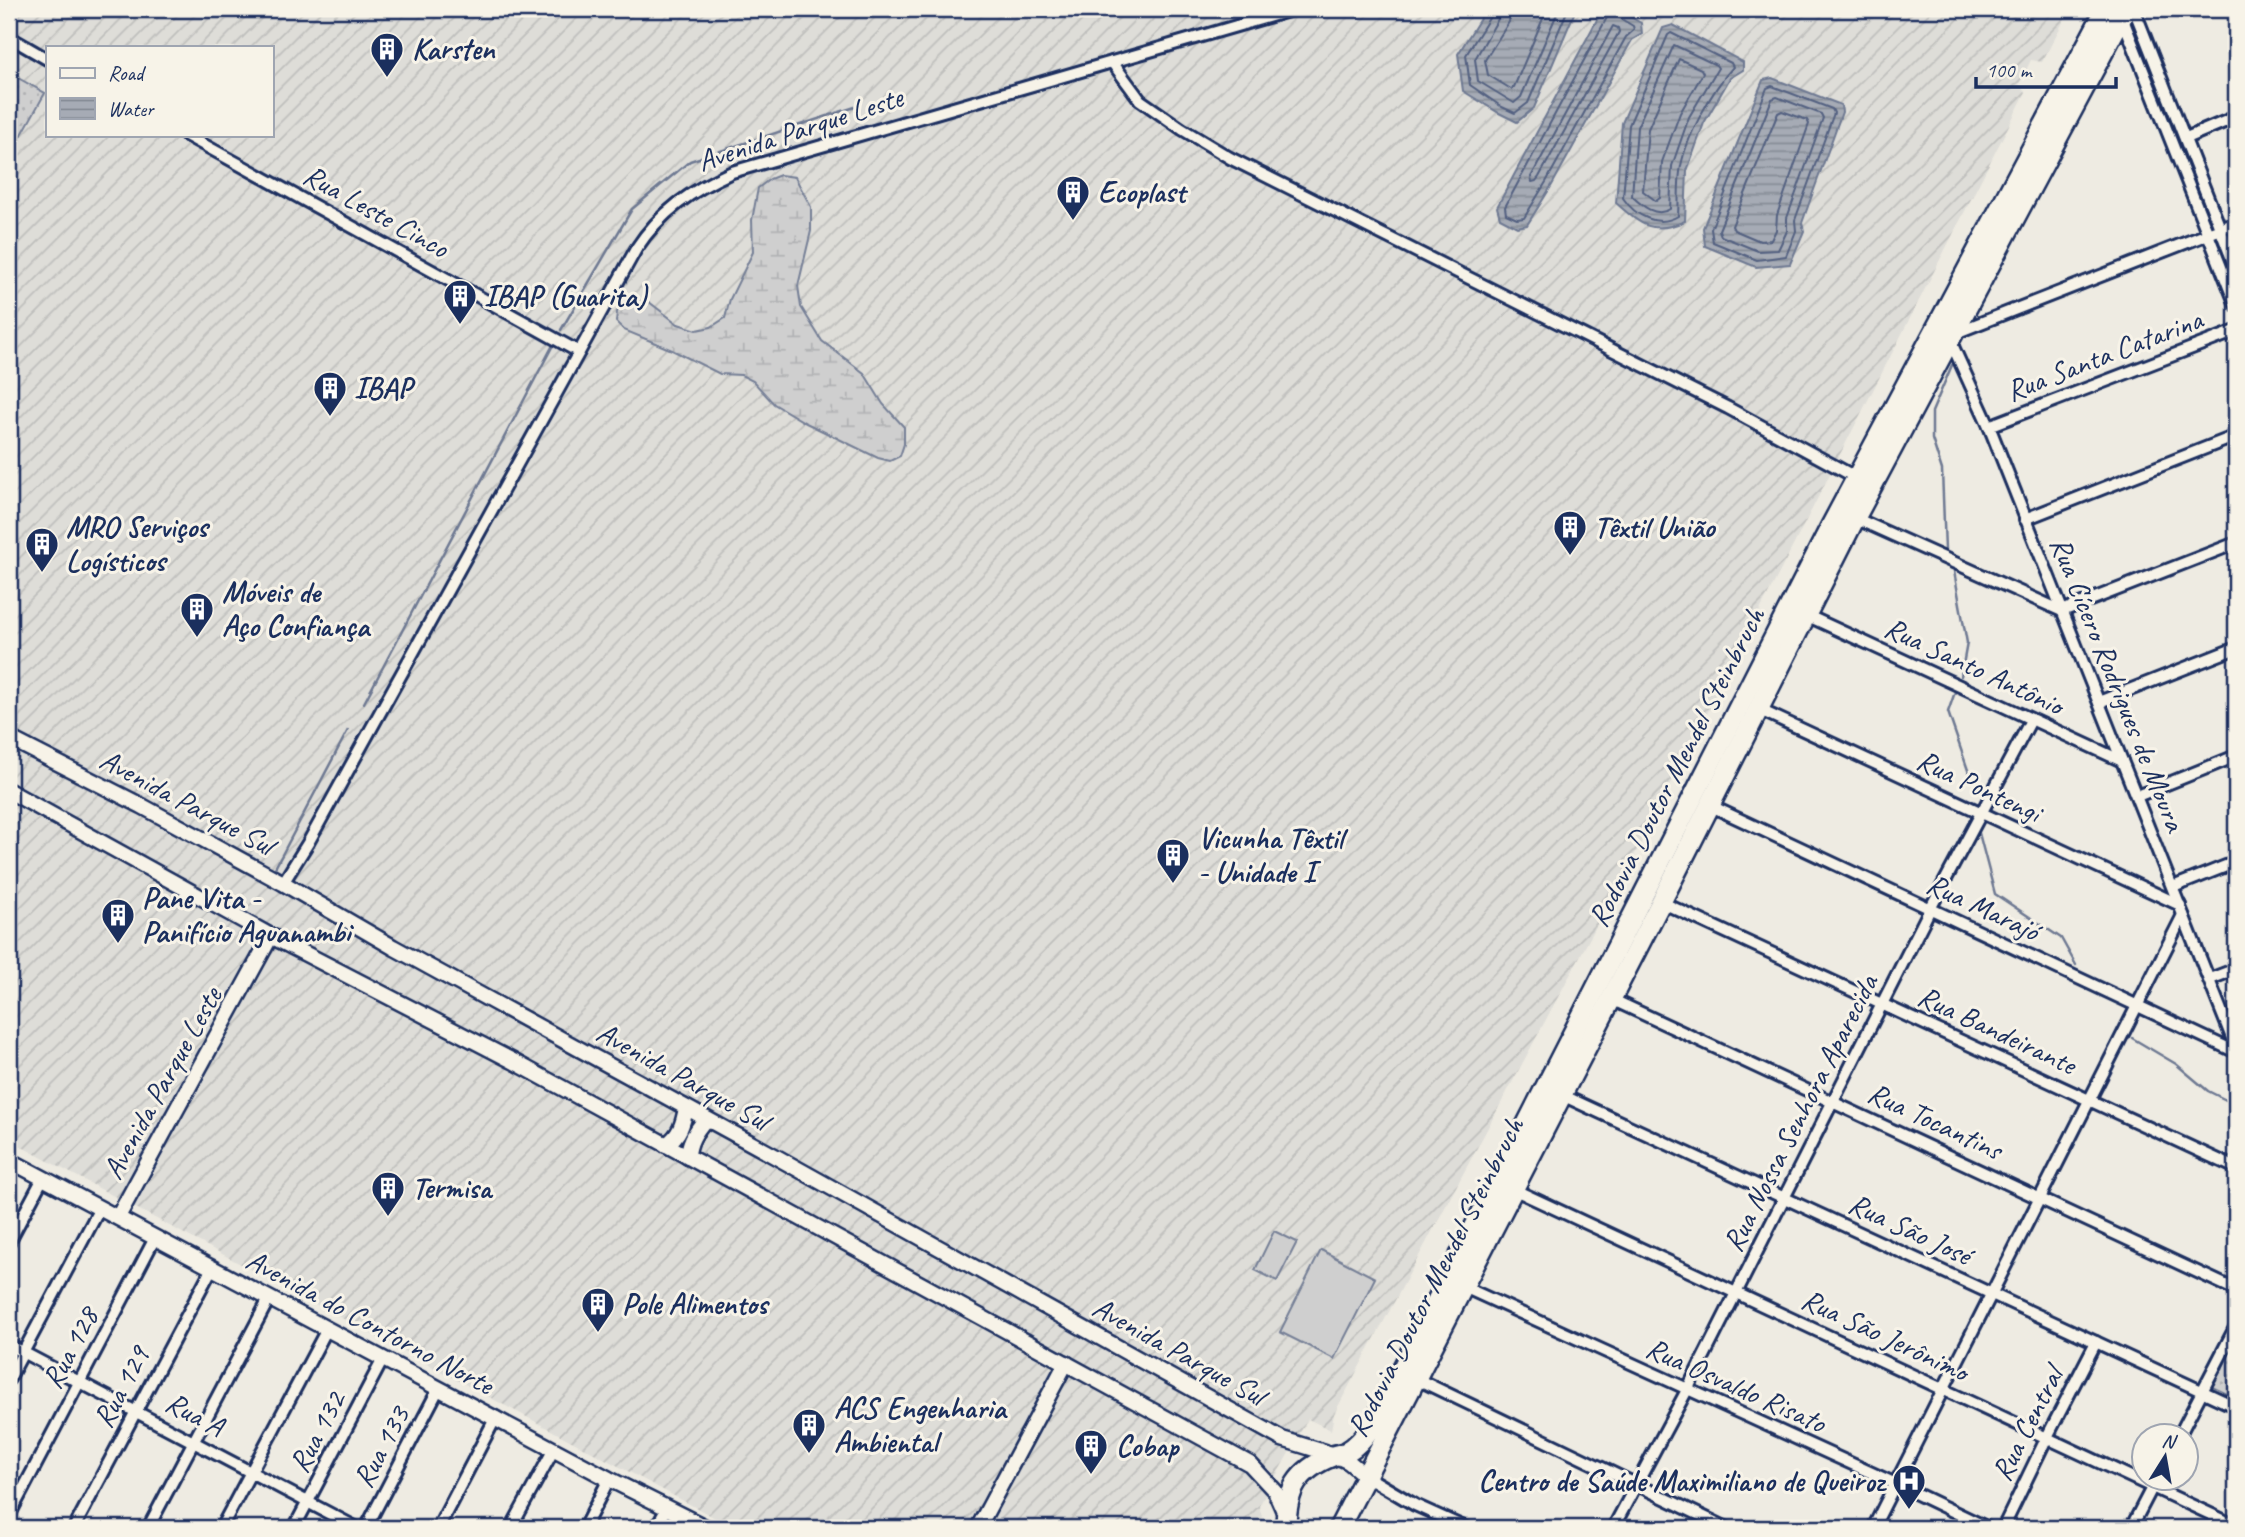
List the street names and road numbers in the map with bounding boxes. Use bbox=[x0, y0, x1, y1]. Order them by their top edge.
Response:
street label: Avenida Parque Leste bbox=[693, 77, 910, 180]
street label: Rua Leste Cinco bbox=[297, 156, 456, 267]
street label: Rua Santa Catarina bbox=[2001, 299, 2209, 410]
street label: Rua Cícero Rodrigues de Moura bbox=[2041, 531, 2195, 839]
street label: Rodovia Doutor Mendel Steinbruch bbox=[1579, 600, 1774, 933]
street label: Rua Santo Antônio bbox=[1879, 608, 2072, 725]
street label: Avenida Parque Sul bbox=[94, 740, 285, 866]
street label: Rua Pontengi bbox=[1911, 741, 2050, 833]
street label: Rua Marajó bbox=[1921, 864, 2049, 951]
street label: Rua Nossa Senhora Aparecida bbox=[1714, 966, 1887, 1258]
street label: Rua Bandeirante bbox=[1912, 977, 2084, 1084]
street label: Avenida Parque Leste bbox=[94, 978, 231, 1186]
street label: Avenida Parque Sul bbox=[590, 1013, 780, 1141]
street label: Rua Tocantins bbox=[1862, 1073, 2011, 1170]
street label: Rodovia Doutor Mendel Steinbruch bbox=[1338, 1110, 1533, 1443]
street label: Rua São José bbox=[1843, 1184, 1981, 1276]
street label: Avenida do Contorno Norte bbox=[240, 1241, 502, 1404]
street label: Rua São Jerônimo bbox=[1796, 1280, 1977, 1392]
street label: Avenida Parque Sul bbox=[1086, 1288, 1276, 1416]
street label: Rua 128 bbox=[33, 1299, 108, 1395]
street label: Rua Osvaldo Risato bbox=[1640, 1328, 1833, 1442]
street label: Rua 129 bbox=[84, 1338, 159, 1434]
street label: Rua Central bbox=[1982, 1357, 2074, 1487]
street label: Rua A bbox=[159, 1383, 232, 1446]
street label: Rua 132 bbox=[280, 1383, 355, 1479]
street label: Rua 133 bbox=[344, 1398, 419, 1494]

